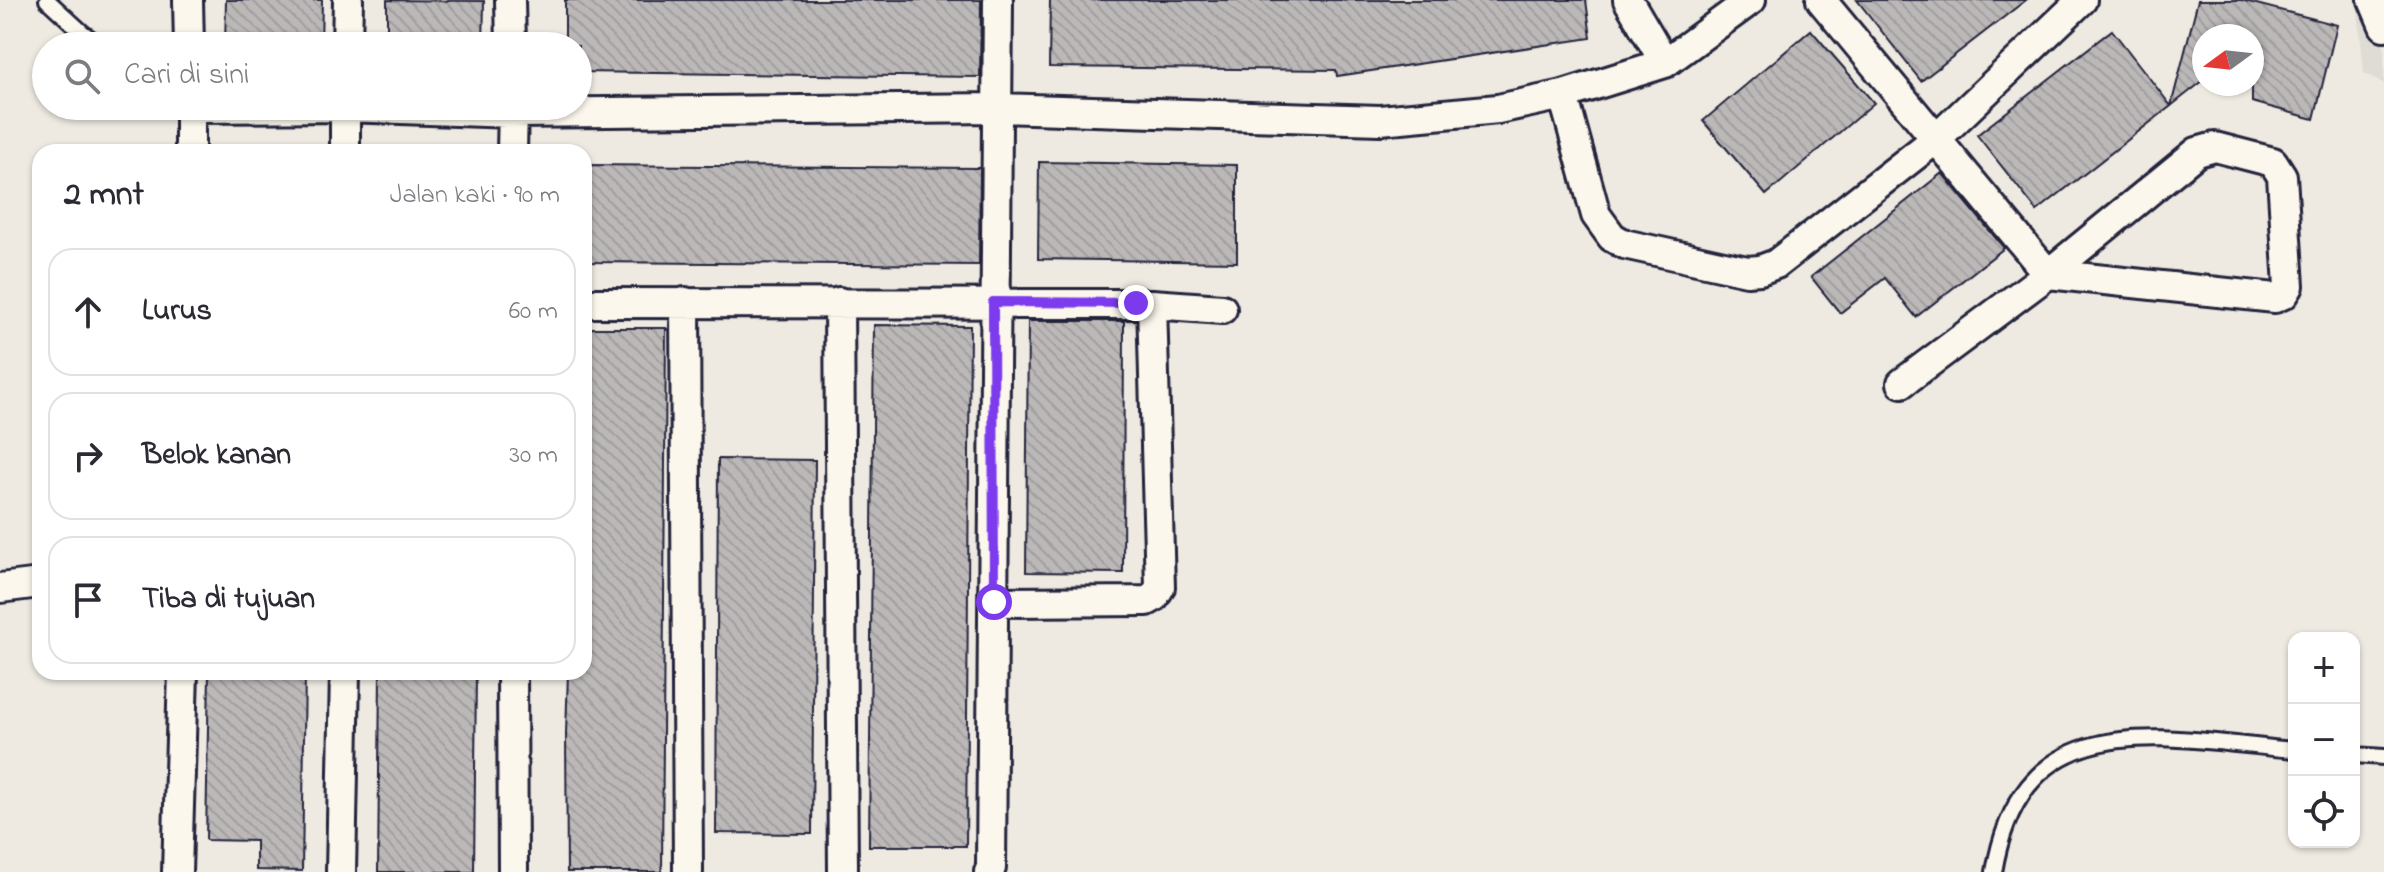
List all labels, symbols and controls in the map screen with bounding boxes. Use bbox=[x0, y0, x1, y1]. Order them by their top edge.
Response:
north arrow bbox=[2192, 24, 2264, 96]
search box bbox=[32, 32, 592, 120]
icon: search bbox=[60, 54, 104, 98]
text: Cari di sini bbox=[124, 54, 250, 98]
text: 2 mnt bbox=[64, 171, 144, 221]
text: Jalan kaki · 90 m bbox=[390, 177, 560, 215]
route end bbox=[1118, 285, 1154, 321]
icon: ahead bbox=[66, 290, 110, 334]
text: Lurus bbox=[142, 290, 212, 334]
text: 60 m bbox=[509, 293, 558, 331]
icon: right bbox=[66, 434, 110, 478]
text: Belok kanan bbox=[142, 434, 291, 478]
text: 30 m bbox=[509, 437, 558, 475]
icon: arrive bbox=[66, 578, 110, 622]
text: Tiba di tujuan bbox=[142, 578, 315, 622]
route start bbox=[976, 584, 1012, 620]
map controls bbox=[2288, 632, 2360, 848]
button: + bbox=[2288, 632, 2360, 704]
button: − bbox=[2288, 704, 2360, 776]
button: locate bbox=[2288, 776, 2360, 848]

